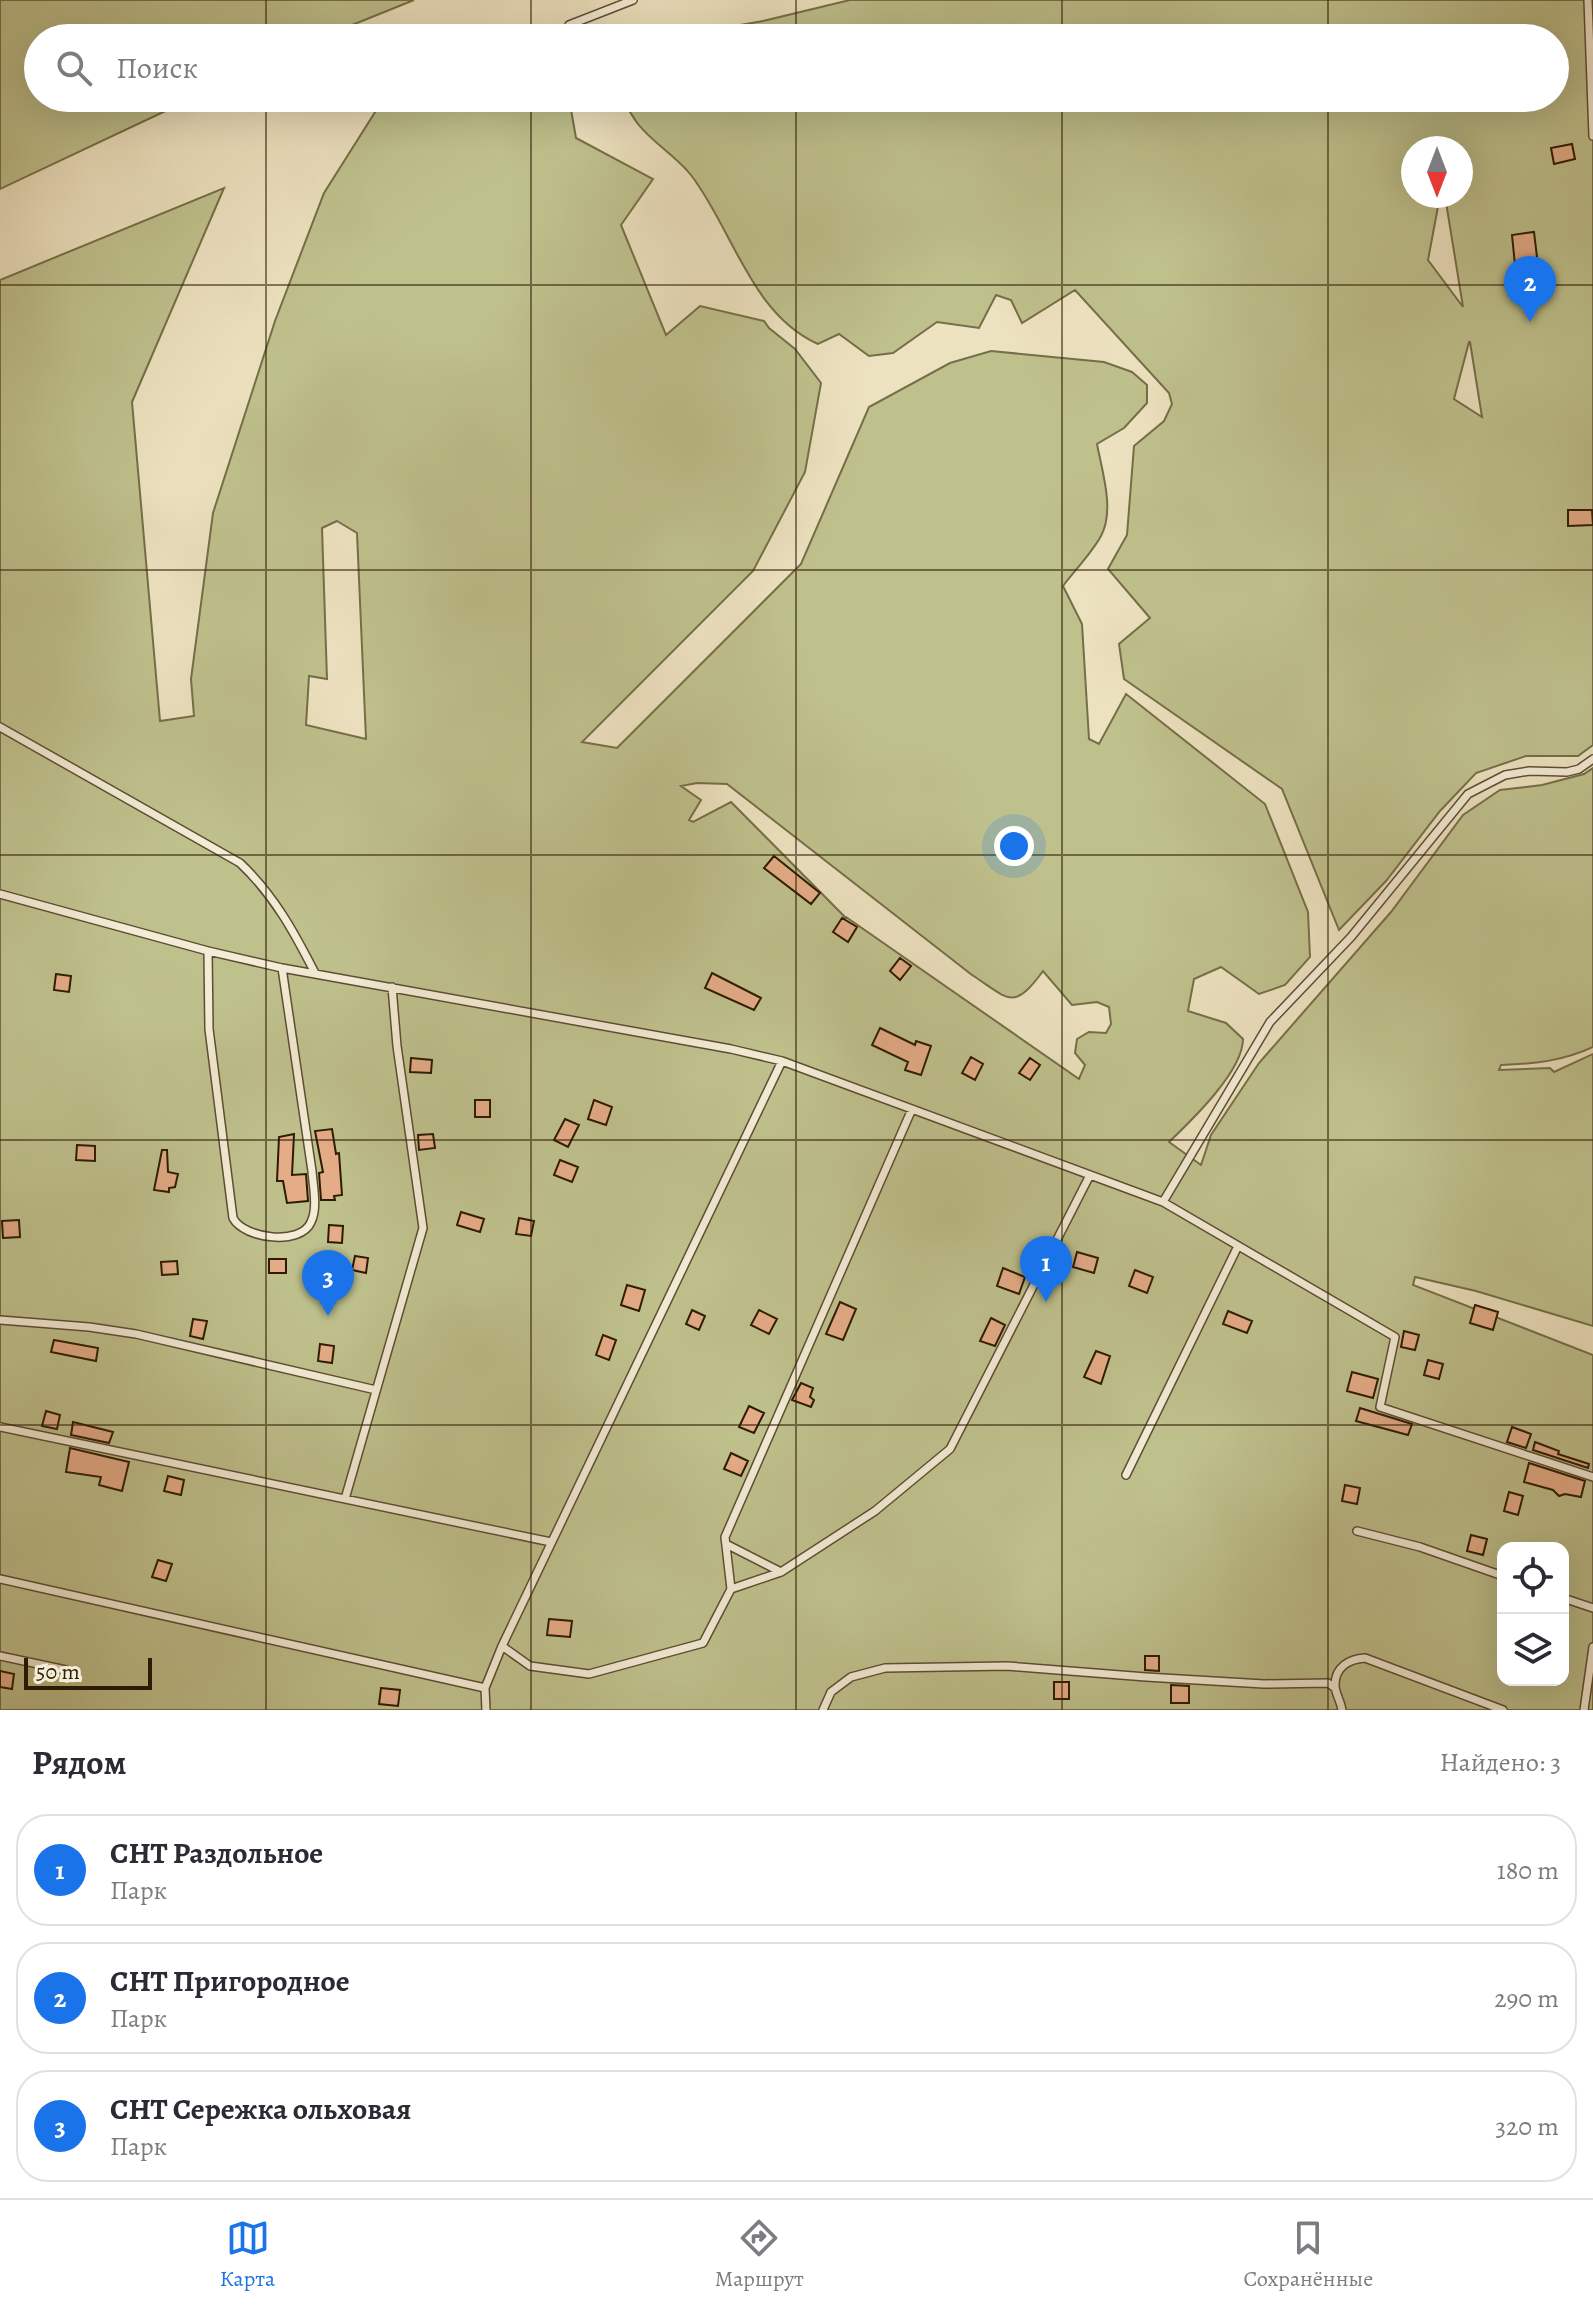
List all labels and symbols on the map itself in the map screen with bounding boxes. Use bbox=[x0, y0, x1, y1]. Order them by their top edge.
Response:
north arrow bbox=[1401, 136, 1473, 208]
pin: 2 bbox=[1504, 256, 1556, 322]
your location bbox=[994, 826, 1034, 866]
pin: 1 bbox=[1020, 1236, 1072, 1302]
pin: 3 bbox=[302, 1250, 354, 1316]
scale bar bbox=[24, 1654, 152, 1690]

